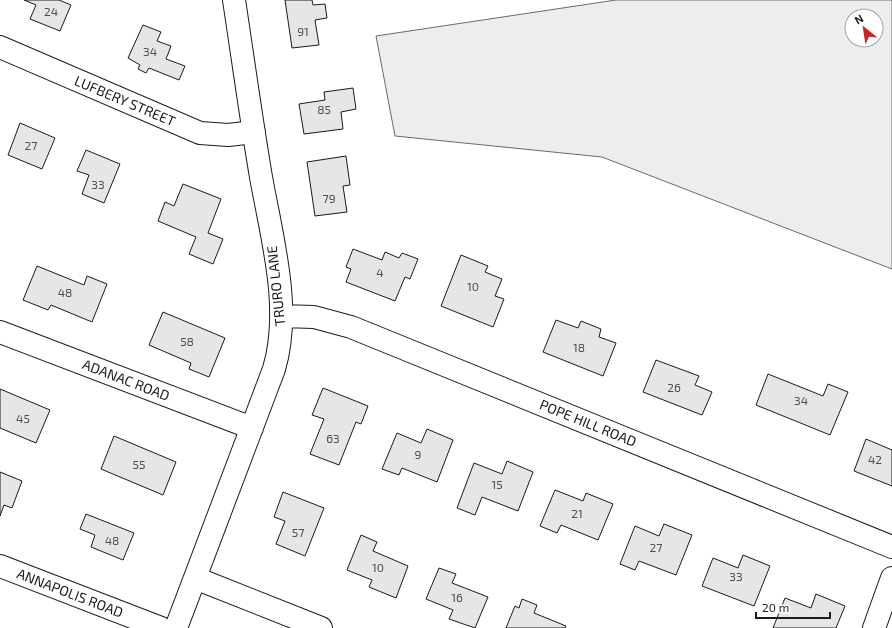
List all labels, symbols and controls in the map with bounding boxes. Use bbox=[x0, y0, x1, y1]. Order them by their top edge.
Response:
house number: 24 bbox=[44, 4, 58, 18]
north arrow bbox=[844, 8, 884, 48]
text: N bbox=[852, 11, 865, 27]
house number: 91 bbox=[297, 24, 309, 38]
house number: 34 bbox=[143, 44, 157, 58]
street label: LUFBERY STREET bbox=[72, 72, 178, 129]
house number: 85 bbox=[317, 102, 331, 116]
house number: 27 bbox=[25, 138, 37, 152]
house number: 33 bbox=[91, 177, 105, 191]
house number: 79 bbox=[322, 191, 336, 205]
street label: TRURO LANE bbox=[263, 245, 288, 327]
house number: 4 bbox=[376, 265, 384, 279]
house number: 10 bbox=[467, 279, 479, 293]
house number: 48 bbox=[58, 285, 72, 299]
house number: 58 bbox=[180, 334, 194, 348]
house number: 18 bbox=[573, 340, 585, 354]
street label: ADANAC ROAD bbox=[80, 355, 172, 404]
house number: 26 bbox=[667, 380, 681, 394]
house number: 34 bbox=[794, 393, 808, 407]
street label: POPE HILL ROAD bbox=[537, 395, 639, 450]
house number: 45 bbox=[16, 411, 30, 425]
house number: 63 bbox=[326, 431, 340, 445]
house number: 9 bbox=[415, 447, 422, 461]
house number: 42 bbox=[868, 452, 882, 466]
house number: 55 bbox=[133, 457, 145, 471]
house number: 15 bbox=[491, 477, 503, 491]
house number: 21 bbox=[571, 506, 583, 520]
house number: 57 bbox=[292, 525, 304, 539]
house number: 48 bbox=[105, 533, 119, 547]
house number: 27 bbox=[650, 540, 662, 554]
house number: 10 bbox=[372, 560, 384, 574]
street label: ANNAPOLIS ROAD bbox=[15, 564, 126, 621]
house number: 33 bbox=[729, 569, 743, 583]
house number: 16 bbox=[451, 590, 463, 604]
scale bar bbox=[756, 594, 830, 620]
text: 20 m bbox=[762, 600, 789, 614]

